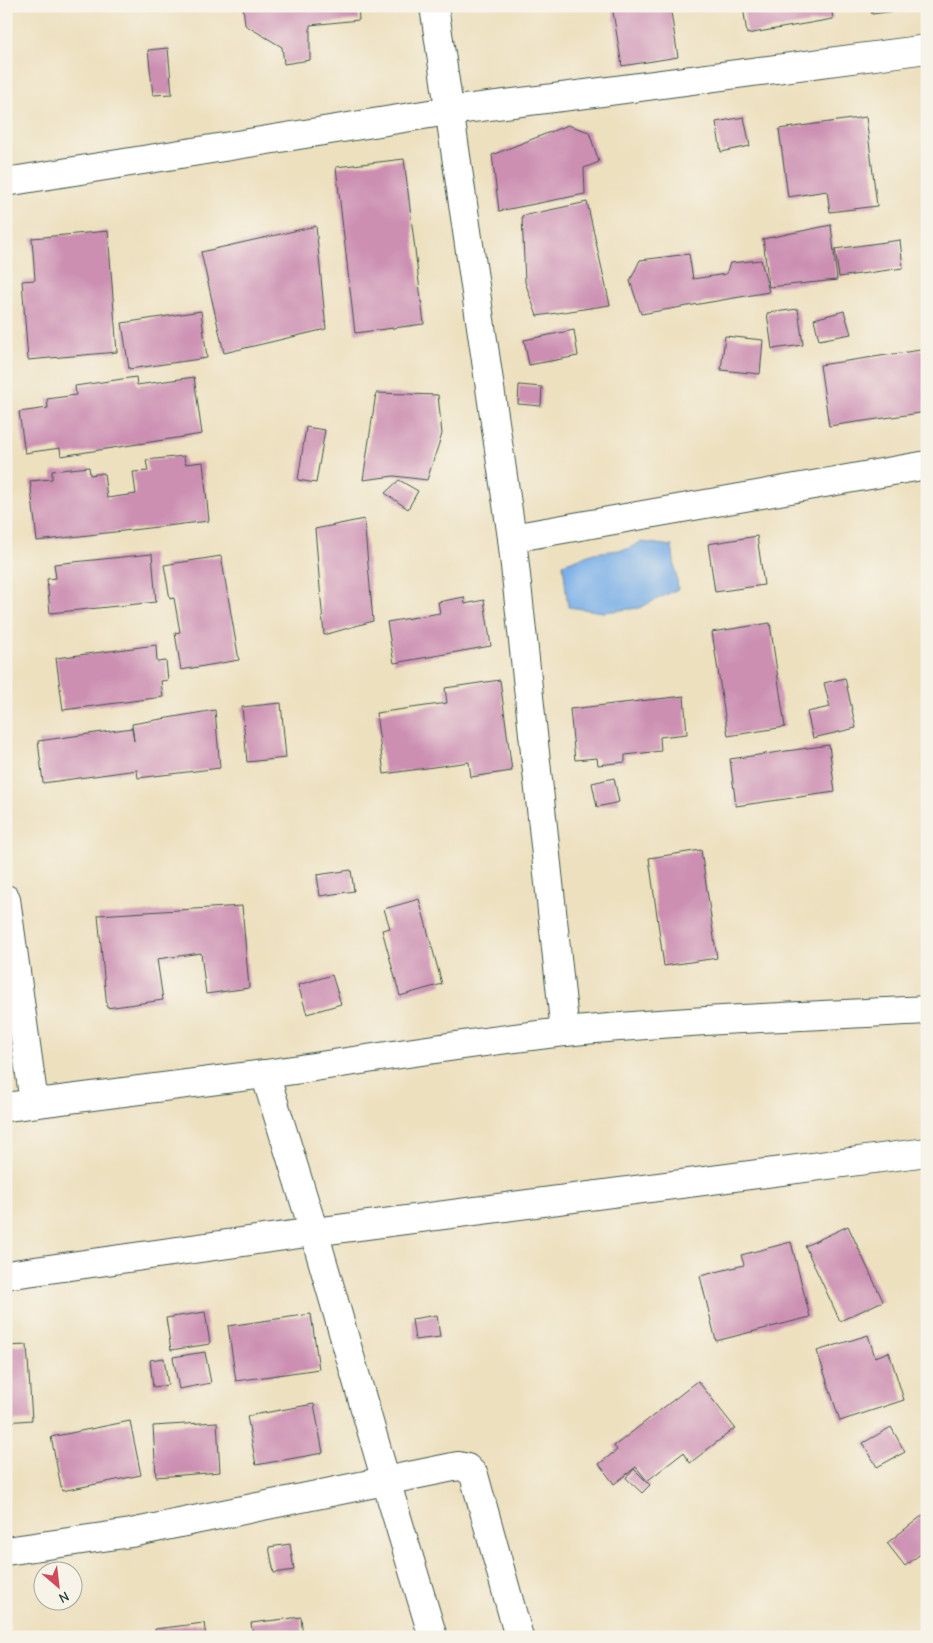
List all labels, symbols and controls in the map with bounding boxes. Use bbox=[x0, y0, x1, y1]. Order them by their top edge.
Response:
north arrow bbox=[32, 1560, 82, 1610]
text: N bbox=[56, 1587, 72, 1607]

